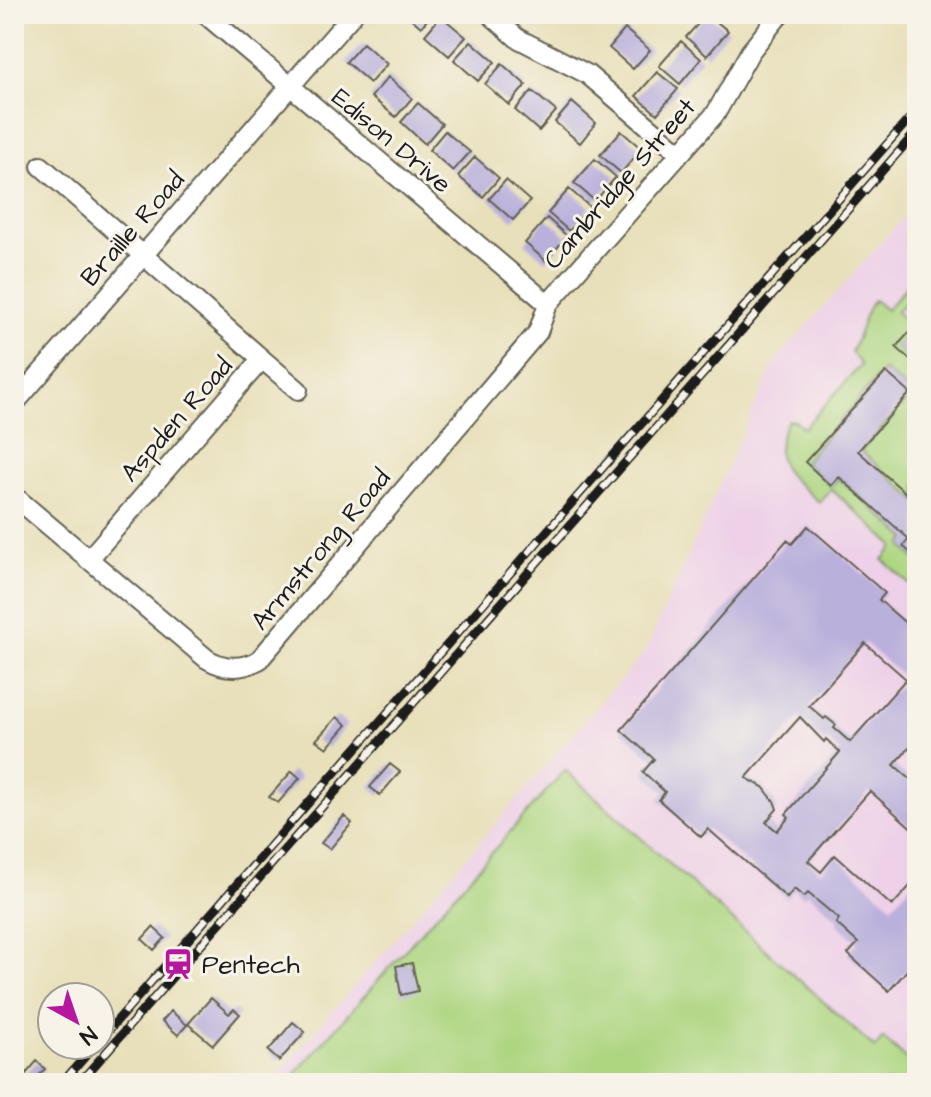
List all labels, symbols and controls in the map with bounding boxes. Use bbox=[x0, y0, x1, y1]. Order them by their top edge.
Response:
street label: Edison Drive bbox=[324, 80, 459, 202]
street label: Cambridge Street bbox=[535, 90, 706, 278]
street label: Braille Road bbox=[72, 163, 193, 294]
street label: Aspden Road bbox=[112, 349, 241, 490]
street label: Armstrong Road bbox=[243, 461, 400, 639]
station icon: Pentech bbox=[161, 947, 195, 981]
place label: Pentech bbox=[202, 947, 300, 983]
north arrow bbox=[36, 981, 116, 1061]
text: N bbox=[72, 1019, 103, 1052]

